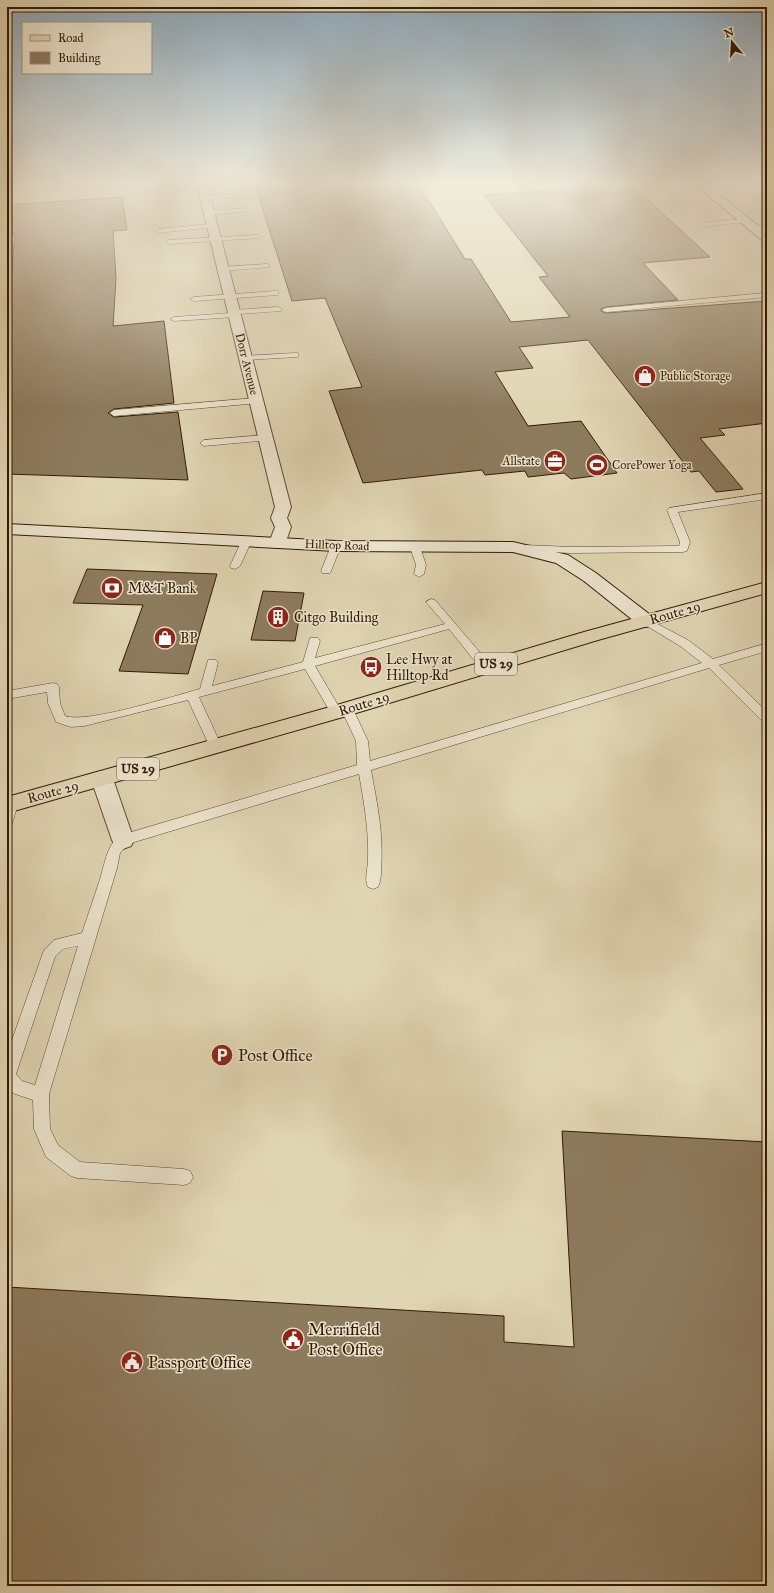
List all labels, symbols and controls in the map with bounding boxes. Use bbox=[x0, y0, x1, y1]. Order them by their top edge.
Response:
legend bbox=[22, 22, 152, 74]
north arrow bbox=[712, 22, 752, 62]
text: N bbox=[723, 25, 736, 41]
text: Road bbox=[58, 31, 84, 45]
text: Building bbox=[58, 51, 101, 66]
street label: Dorr Avenue bbox=[233, 332, 261, 396]
shop icon: Public Storage bbox=[632, 363, 658, 389]
place label: Public Storage bbox=[660, 369, 731, 384]
office icon: Allstate bbox=[542, 448, 568, 474]
sports icon: CorePower Yoga bbox=[584, 452, 610, 478]
place label: Allstate bbox=[501, 454, 540, 468]
place label: CorePower Yoga bbox=[612, 458, 693, 473]
street label: Hilltop Road bbox=[304, 537, 370, 553]
bank icon: M&T Bank bbox=[99, 575, 125, 601]
place label: M&T Bank bbox=[128, 580, 197, 597]
street label: Route 29 bbox=[647, 598, 703, 628]
building icon: Citgo Building bbox=[265, 604, 291, 630]
place label: Citgo Building bbox=[294, 609, 379, 626]
shop icon: BP bbox=[152, 625, 178, 651]
place label: BP bbox=[180, 630, 197, 647]
place label: Lee Hwy at Hilltop Rd bbox=[386, 651, 453, 684]
road number: US 29 bbox=[475, 653, 517, 675]
bus stop icon: Lee Hwy at Hilltop Rd bbox=[358, 654, 384, 680]
street label: Route 29 bbox=[336, 688, 392, 720]
road number: US 29 bbox=[117, 758, 159, 780]
street label: Route 29 bbox=[25, 777, 81, 807]
parking icon: Post Office bbox=[209, 1042, 235, 1068]
place label: Post Office bbox=[238, 1045, 313, 1066]
place label: Merrifield Post Office bbox=[308, 1319, 383, 1360]
public building icon: Merrifield Post Office bbox=[280, 1326, 306, 1352]
public building icon: Passport Office bbox=[119, 1349, 145, 1375]
place label: Passport Office bbox=[148, 1352, 251, 1373]

